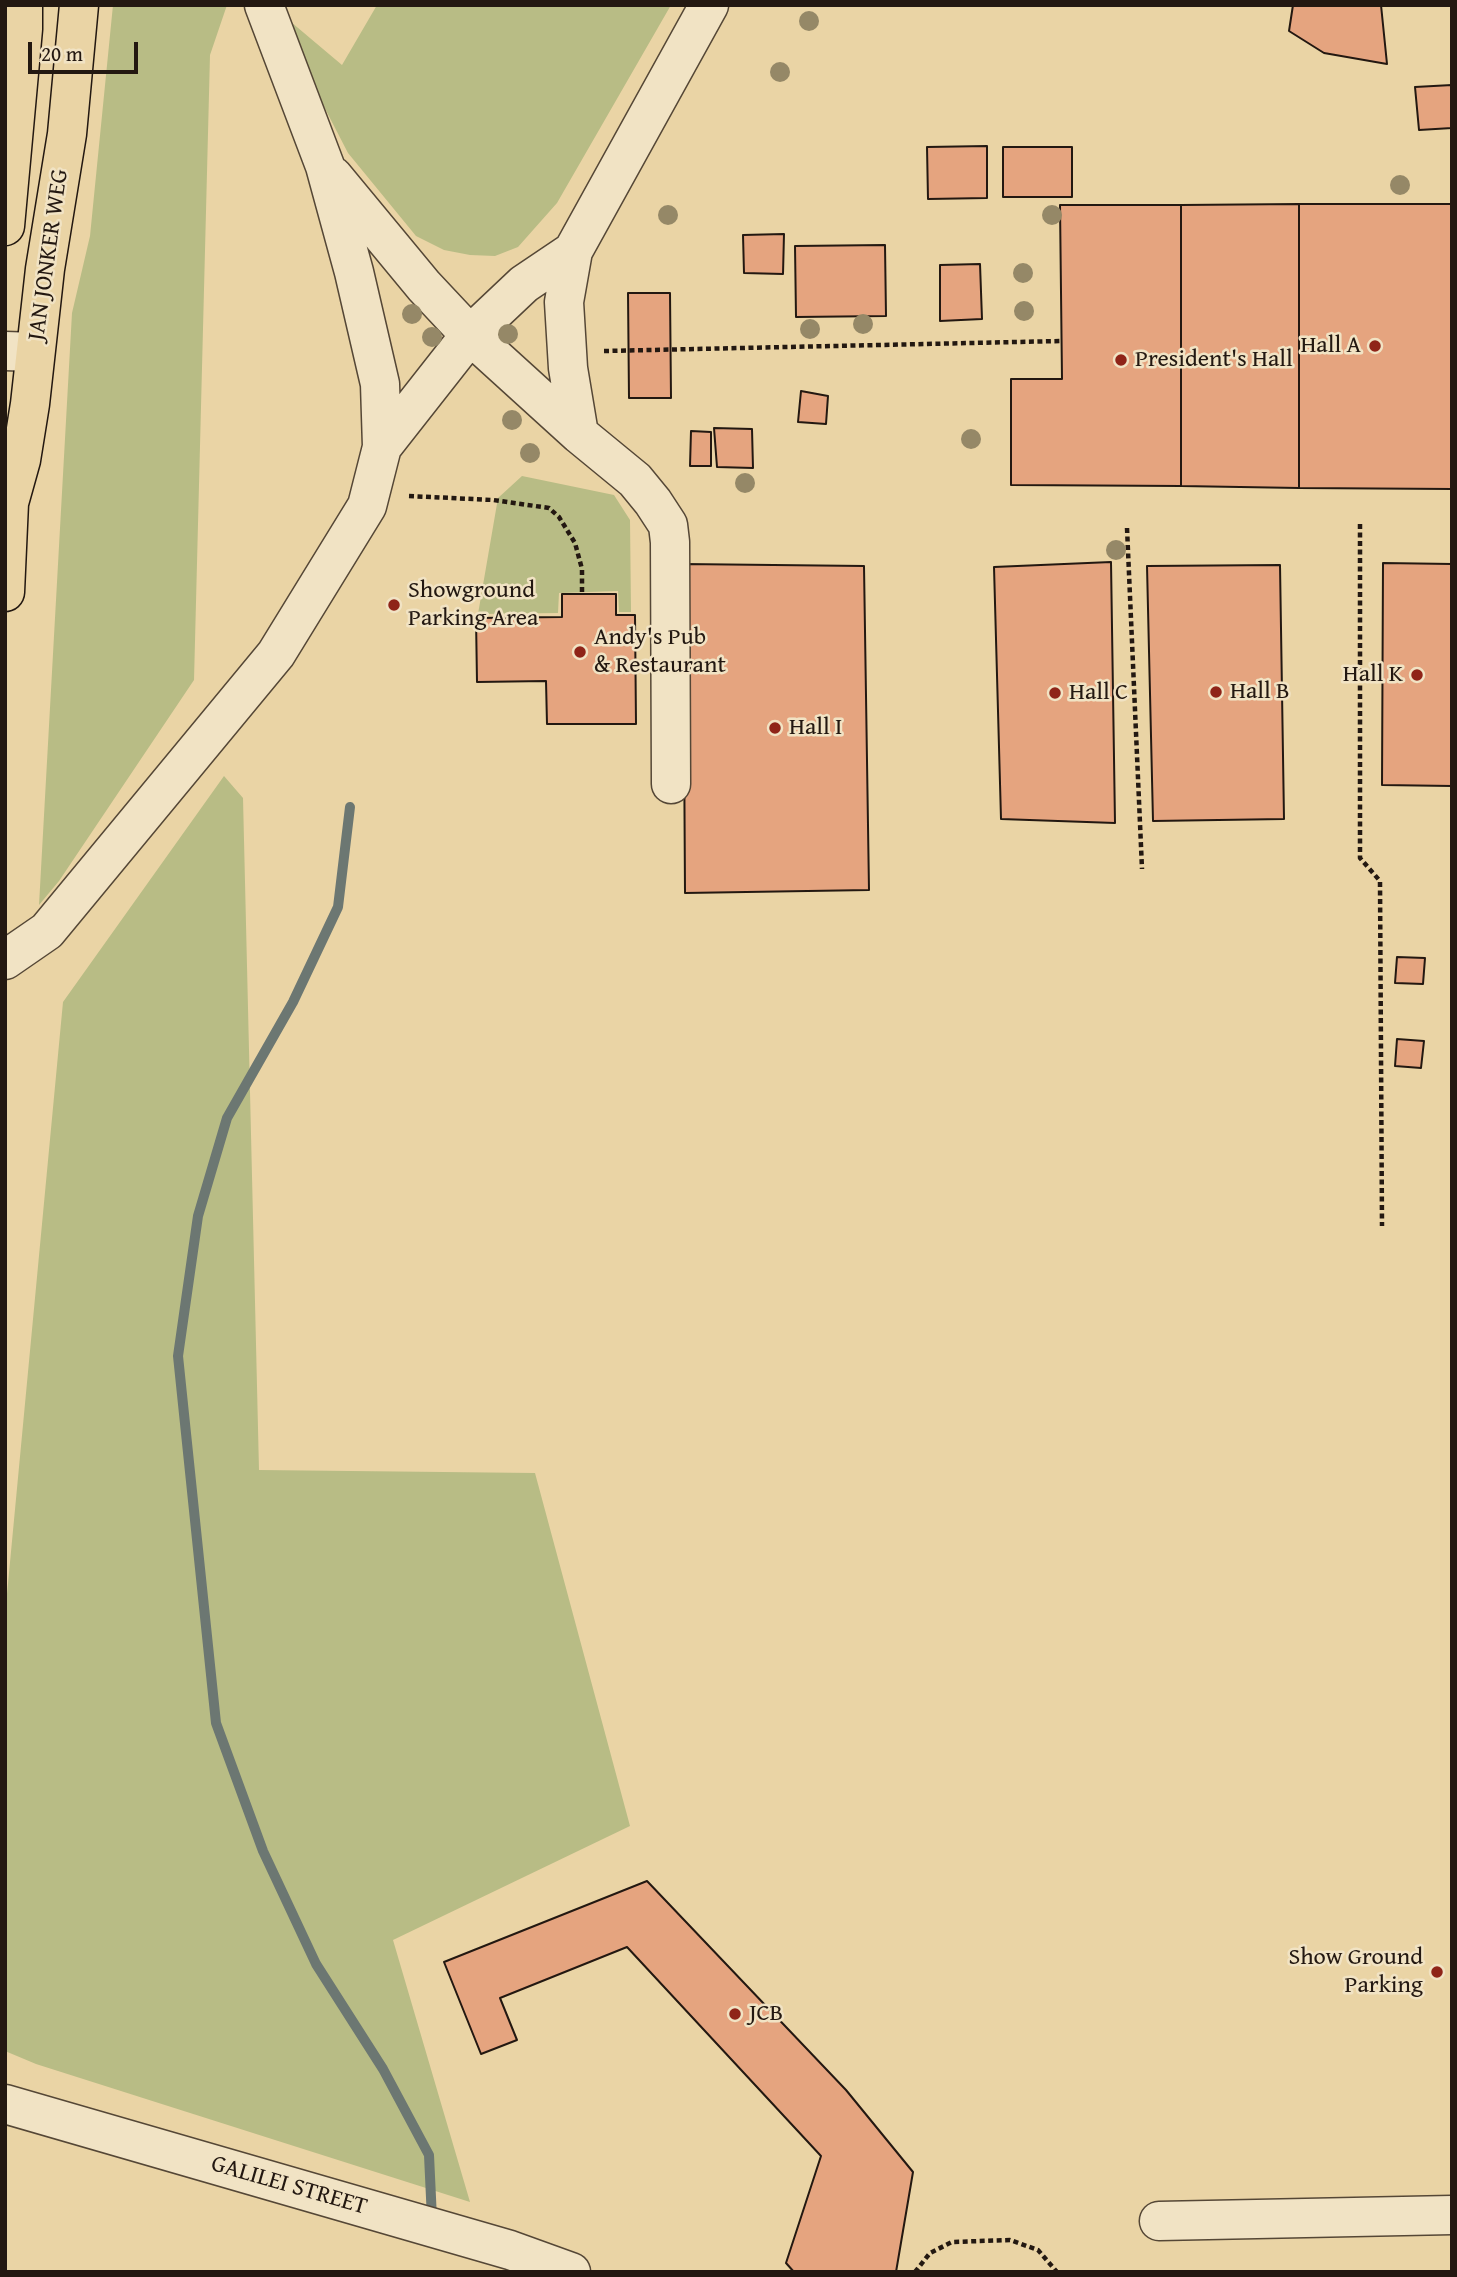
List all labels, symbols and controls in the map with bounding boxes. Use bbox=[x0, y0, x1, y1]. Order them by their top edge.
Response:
scale bar bbox=[32, 28, 142, 72]
text: 20 m bbox=[41, 38, 83, 69]
street label: JAN JONKER WEG bbox=[23, 167, 75, 343]
place label: Hall A bbox=[1300, 332, 1361, 360]
marker: Hall A bbox=[1367, 338, 1383, 354]
place label: President's Hall bbox=[1135, 346, 1293, 374]
marker: President's Hall bbox=[1113, 352, 1129, 368]
place label: Showground Parking Area bbox=[408, 577, 538, 633]
marker: Showground Parking Area bbox=[386, 597, 402, 613]
place label: Andy's Pub & Restaurant bbox=[594, 624, 726, 680]
marker: Andy's Pub & Restaurant bbox=[572, 644, 588, 660]
place label: Hall K bbox=[1343, 661, 1403, 689]
marker: Hall K bbox=[1409, 667, 1425, 683]
place label: Hall B bbox=[1230, 678, 1290, 706]
place label: Hall C bbox=[1069, 679, 1128, 707]
marker: Hall B bbox=[1208, 684, 1224, 700]
marker: Hall C bbox=[1047, 685, 1063, 701]
place label: Hall I bbox=[789, 714, 842, 742]
marker: Hall I bbox=[767, 720, 783, 736]
place label: Show Ground Parking bbox=[1288, 1944, 1423, 2000]
marker: Show Ground Parking bbox=[1429, 1964, 1445, 1980]
place label: JCB bbox=[749, 2000, 783, 2028]
marker: JCB bbox=[727, 2006, 743, 2022]
street label: GALILEI STREET bbox=[208, 2150, 370, 2222]

